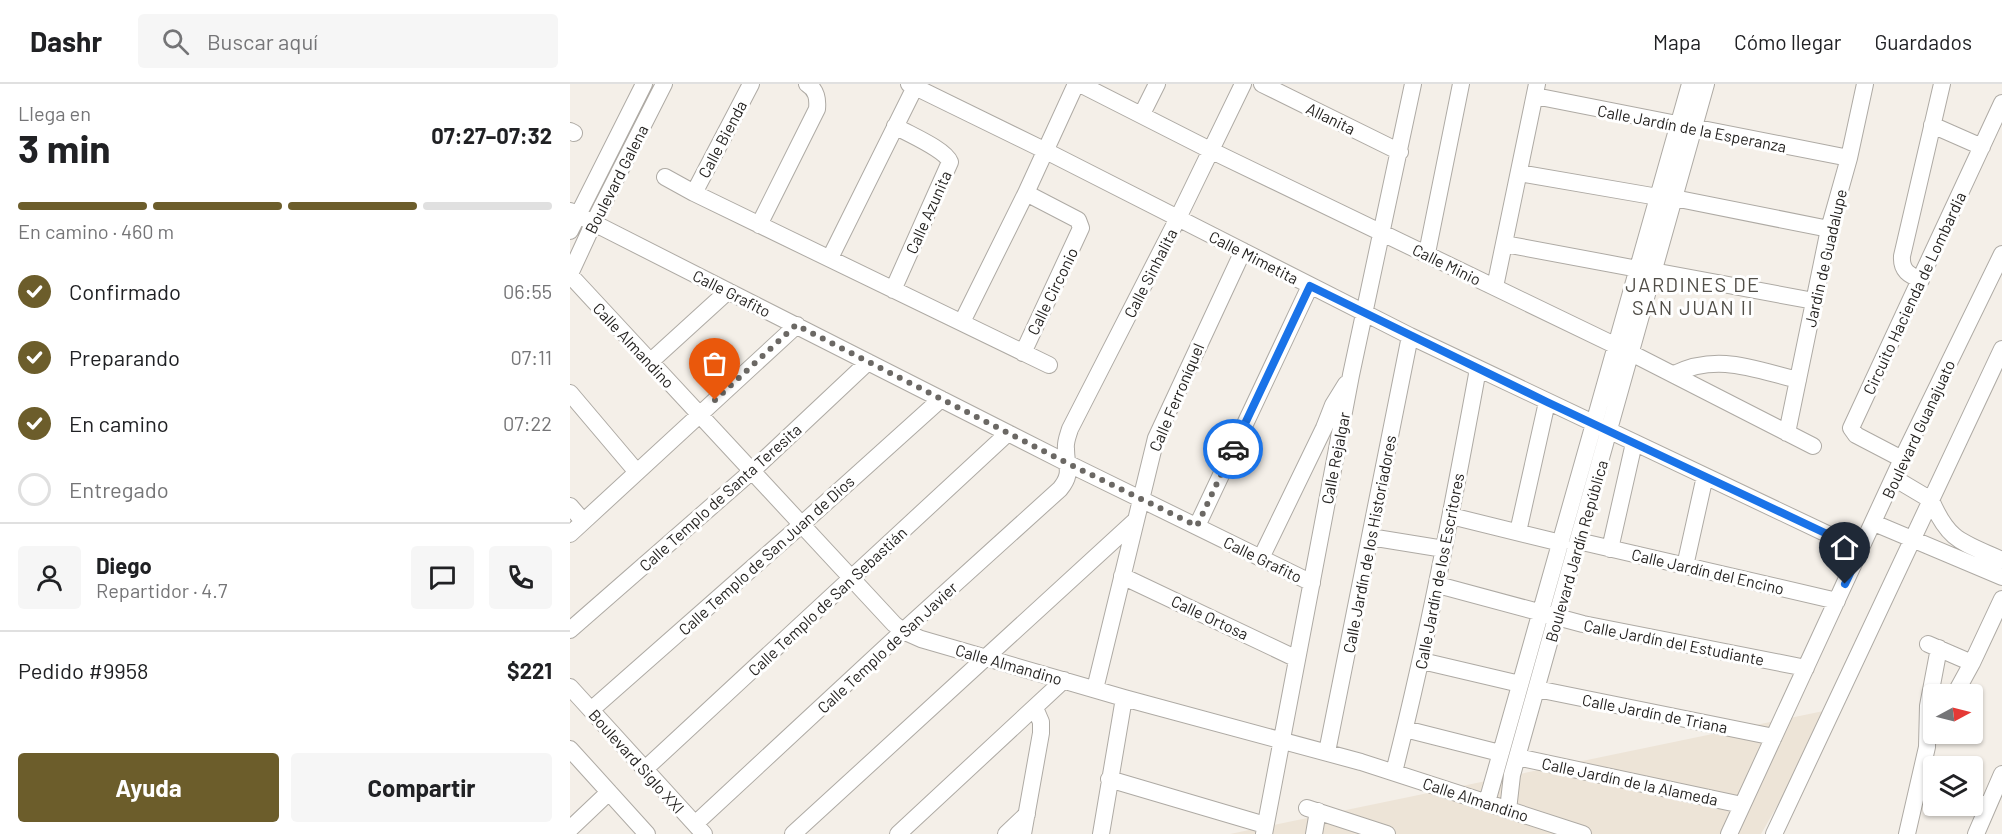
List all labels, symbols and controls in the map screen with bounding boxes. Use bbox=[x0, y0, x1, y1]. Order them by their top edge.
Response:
search box bbox=[138, 14, 558, 68]
text: Dashr bbox=[30, 24, 102, 58]
icon: search bbox=[159, 25, 192, 58]
text: Buscar aquí bbox=[207, 28, 318, 54]
text: Mapa bbox=[1653, 29, 1701, 54]
text: Cómo llegar bbox=[1734, 29, 1841, 54]
text: Guardados bbox=[1874, 29, 1972, 54]
street label: Calle Bienda bbox=[694, 97, 750, 181]
street label: Allanita bbox=[1303, 98, 1359, 138]
street label: Calle Jardín de la Esperanza bbox=[1596, 100, 1788, 156]
text: Llega en bbox=[18, 101, 91, 125]
street label: Boulevard Galena bbox=[580, 121, 652, 237]
text: 07:27–07:32 bbox=[431, 122, 552, 148]
text: 3 min bbox=[18, 124, 111, 171]
street label: Calle Azunita bbox=[901, 167, 955, 257]
street label: Jardin de Guadalupe bbox=[1800, 187, 1850, 329]
street label: Circuito Hacienda de Lombardia bbox=[1859, 189, 1969, 397]
text: En camino · 460 m bbox=[18, 219, 174, 243]
street label: Calle Sinhalita bbox=[1119, 225, 1181, 321]
street label: Calle Mimetita bbox=[1206, 226, 1302, 288]
street label: Calle Minio bbox=[1410, 239, 1484, 289]
street label: Calle Circonio bbox=[1023, 244, 1081, 338]
street label: Calle Grafito bbox=[690, 265, 774, 321]
district label: JARDINES DE SAN JUAN II bbox=[1625, 272, 1761, 319]
icon: check bbox=[18, 275, 51, 308]
text: Confirmado bbox=[69, 278, 181, 304]
text: 06:55 bbox=[503, 279, 552, 303]
street label: Calle Almandino bbox=[589, 298, 679, 392]
pin bbox=[689, 338, 740, 400]
street label: Calle Ferroníquel bbox=[1145, 340, 1207, 454]
icon: check bbox=[18, 341, 51, 374]
text: Preparando bbox=[69, 344, 180, 370]
text: 07:11 bbox=[510, 345, 552, 369]
icon: bag bbox=[698, 347, 731, 380]
street label: Boulevard Guanajuato bbox=[1878, 357, 1958, 501]
icon: check bbox=[18, 407, 51, 440]
text: En camino bbox=[69, 410, 169, 436]
street label: Calle Rejalgar bbox=[1317, 410, 1353, 506]
text: 07:22 bbox=[503, 411, 552, 435]
street label: Calle Templo de Santa Teresita bbox=[635, 419, 805, 575]
courier bbox=[1203, 419, 1263, 479]
icon: car bbox=[1217, 433, 1250, 466]
street label: Calle Jardín de los Historiadores bbox=[1339, 433, 1399, 655]
street label: Boulevard Jardín República bbox=[1541, 458, 1611, 644]
street label: Calle Templo de San Juan de Dios bbox=[674, 471, 858, 639]
street label: Calle Jardín de los Escritores bbox=[1411, 471, 1467, 671]
text: Entregado bbox=[69, 476, 169, 502]
street label: Calle Templo de San Sebastián bbox=[744, 522, 910, 680]
pin bbox=[1819, 522, 1870, 584]
icon: home bbox=[1828, 531, 1861, 564]
street label: Calle Grafito bbox=[1221, 532, 1305, 586]
street label: Calle Jardín del Encino bbox=[1630, 544, 1786, 598]
button: person bbox=[18, 546, 81, 609]
button: chat bbox=[411, 546, 474, 609]
button: phone bbox=[489, 546, 552, 609]
text: Diego bbox=[96, 552, 152, 578]
street label: Calle Templo de San Javier bbox=[813, 577, 961, 717]
text: Repartidor · 4.7 bbox=[96, 578, 227, 602]
street label: Calle Ortosa bbox=[1168, 591, 1252, 643]
street label: Calle Jardín del Estudiante bbox=[1582, 615, 1766, 669]
street label: Calle Almandino bbox=[953, 640, 1065, 688]
text: Pedido #9958 bbox=[18, 657, 149, 683]
text: $221 bbox=[507, 657, 552, 683]
north arrow bbox=[1923, 684, 1983, 744]
map controls bbox=[1923, 684, 1983, 816]
street label: Calle Jardín de Triana bbox=[1581, 690, 1729, 736]
street label: Boulevard Siglo XXI bbox=[585, 705, 689, 817]
button: Ayuda bbox=[18, 753, 279, 822]
button: Compartir bbox=[291, 753, 552, 822]
street label: Calle Jardín de la Alameda bbox=[1540, 753, 1720, 809]
button: layers bbox=[1923, 756, 1983, 816]
street label: Calle Almandino bbox=[1421, 773, 1531, 825]

